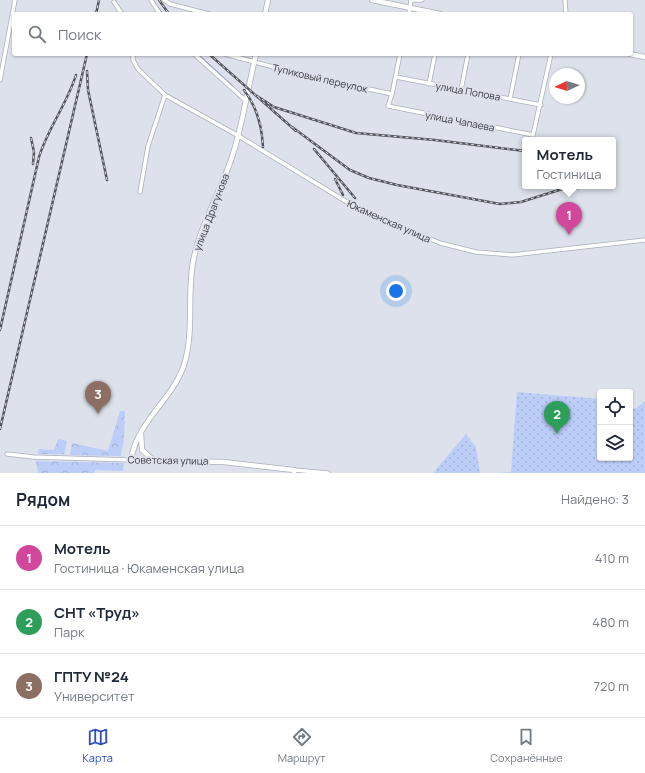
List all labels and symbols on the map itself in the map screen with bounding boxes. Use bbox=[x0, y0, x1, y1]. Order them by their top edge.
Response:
street label: Тупиковый переулок bbox=[271, 60, 370, 96]
north arrow bbox=[549, 68, 585, 104]
street label: улица Попова bbox=[434, 78, 502, 104]
street label: улица Чапаева bbox=[424, 107, 496, 135]
street label: улица Драгунова bbox=[190, 171, 232, 253]
street label: Юкаменская улица bbox=[345, 196, 433, 246]
pin: 1 bbox=[556, 202, 582, 235]
your location bbox=[386, 281, 406, 301]
pin: 3 bbox=[85, 381, 111, 414]
pin: 2 bbox=[544, 401, 570, 434]
street label: Советская улица bbox=[127, 452, 209, 468]

